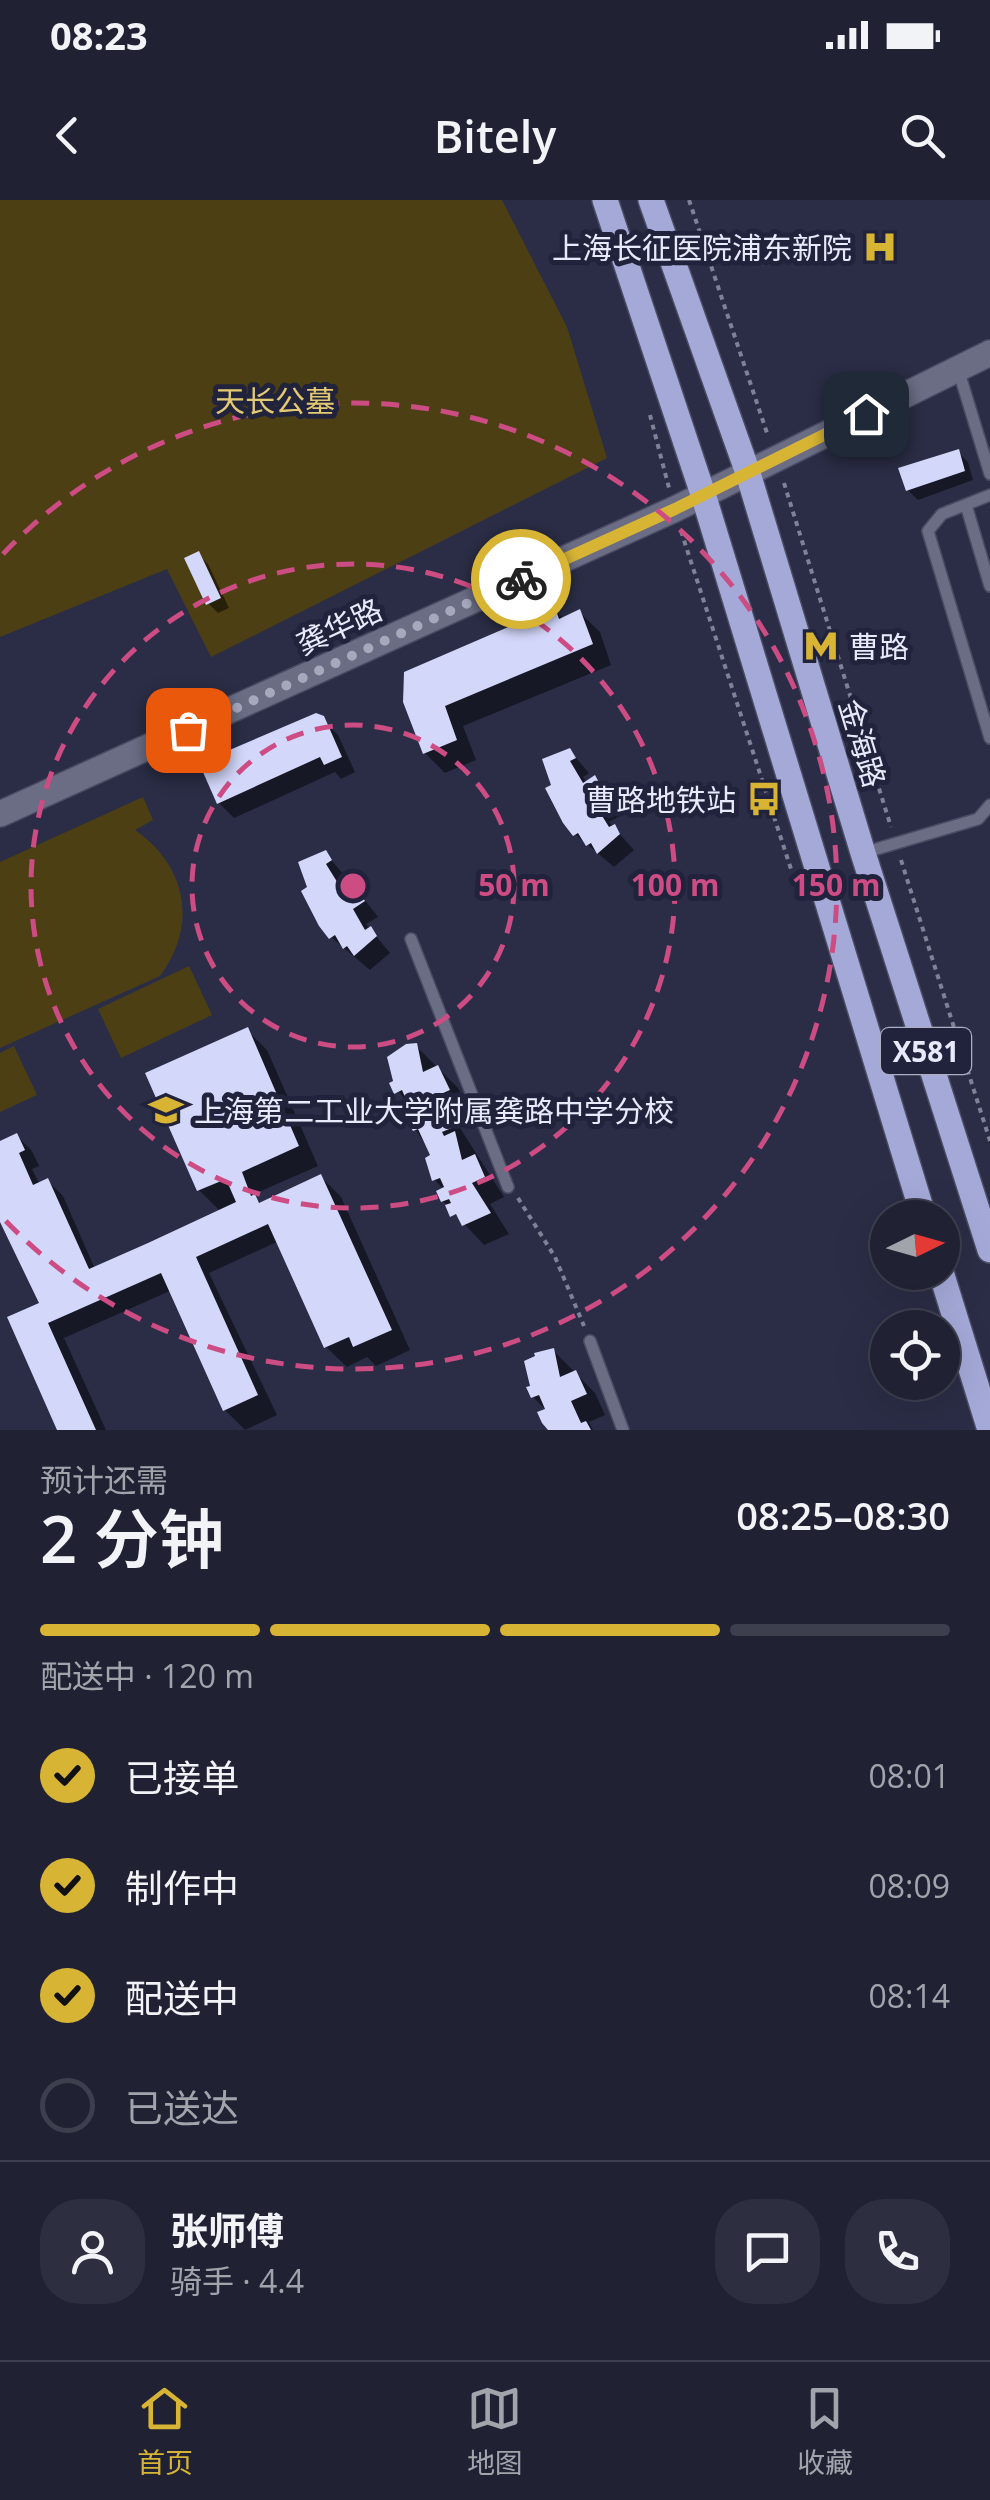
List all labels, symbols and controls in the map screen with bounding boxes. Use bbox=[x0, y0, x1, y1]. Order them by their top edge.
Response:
text: 08:23 bbox=[50, 9, 148, 61]
text: Bitely bbox=[434, 105, 556, 166]
icon: back bbox=[40, 108, 95, 163]
icon: search bbox=[895, 108, 950, 163]
place label: 上海长征医院浦东新院 bbox=[552, 227, 852, 268]
hospital icon: 上海长征医院浦东新院 bbox=[861, 228, 899, 266]
pin bbox=[824, 372, 909, 457]
park label: 天长公墓 bbox=[215, 380, 335, 421]
icon: home bbox=[839, 387, 894, 442]
courier bbox=[471, 529, 571, 629]
icon: bike bbox=[494, 552, 549, 607]
street label: 龚华路 bbox=[290, 588, 388, 664]
place label: 曹路 bbox=[849, 626, 909, 667]
metro station icon: 曹路 bbox=[802, 627, 840, 665]
pin bbox=[146, 688, 231, 773]
street label: 金海路 bbox=[830, 694, 896, 792]
icon: bag bbox=[161, 703, 216, 758]
place label: 曹路地铁站 bbox=[586, 779, 736, 820]
bus stop icon: 曹路地铁站 bbox=[745, 780, 783, 818]
text: 50 m bbox=[478, 864, 550, 905]
text: 100 m bbox=[631, 864, 719, 905]
text: 150 m bbox=[792, 864, 880, 905]
centre of rings bbox=[335, 868, 371, 904]
road number: X581 bbox=[881, 1028, 971, 1074]
place label: 上海第二工业大学附属龚路中学分校 bbox=[194, 1090, 674, 1131]
school or university icon: 上海第二工业大学附属龚路中学分校 bbox=[147, 1091, 185, 1129]
north arrow bbox=[870, 1200, 960, 1290]
map controls bbox=[870, 1200, 960, 1400]
button: locate bbox=[870, 1310, 960, 1400]
text: 预计还需 bbox=[40, 1458, 168, 1501]
text: 08:25–08:30 bbox=[736, 1489, 950, 1541]
text: 2 分钟 bbox=[40, 1494, 224, 1582]
text: 配送中 · 120 m bbox=[40, 1654, 254, 1697]
icon: check bbox=[40, 1748, 95, 1803]
text: 已接单 bbox=[125, 1751, 239, 1803]
text: 08:01 bbox=[868, 1754, 950, 1797]
icon: check bbox=[40, 1858, 95, 1913]
text: 制作中 bbox=[125, 1861, 239, 1913]
text: 08:09 bbox=[868, 1864, 950, 1907]
icon: check bbox=[40, 1968, 95, 2023]
text: 配送中 bbox=[125, 1971, 239, 2023]
text: 08:14 bbox=[868, 1974, 950, 2017]
text: 已送达 bbox=[125, 2081, 239, 2133]
button: person bbox=[40, 2199, 145, 2304]
button: chat bbox=[715, 2199, 820, 2304]
button: phone bbox=[845, 2199, 950, 2304]
text: 张师傅 bbox=[170, 2204, 284, 2256]
text: 骑手 · 4.4 bbox=[170, 2259, 304, 2302]
tab: 首页 bbox=[137, 2381, 193, 2481]
tab: 地图 bbox=[467, 2381, 523, 2481]
tab: 收藏 bbox=[797, 2381, 853, 2481]

